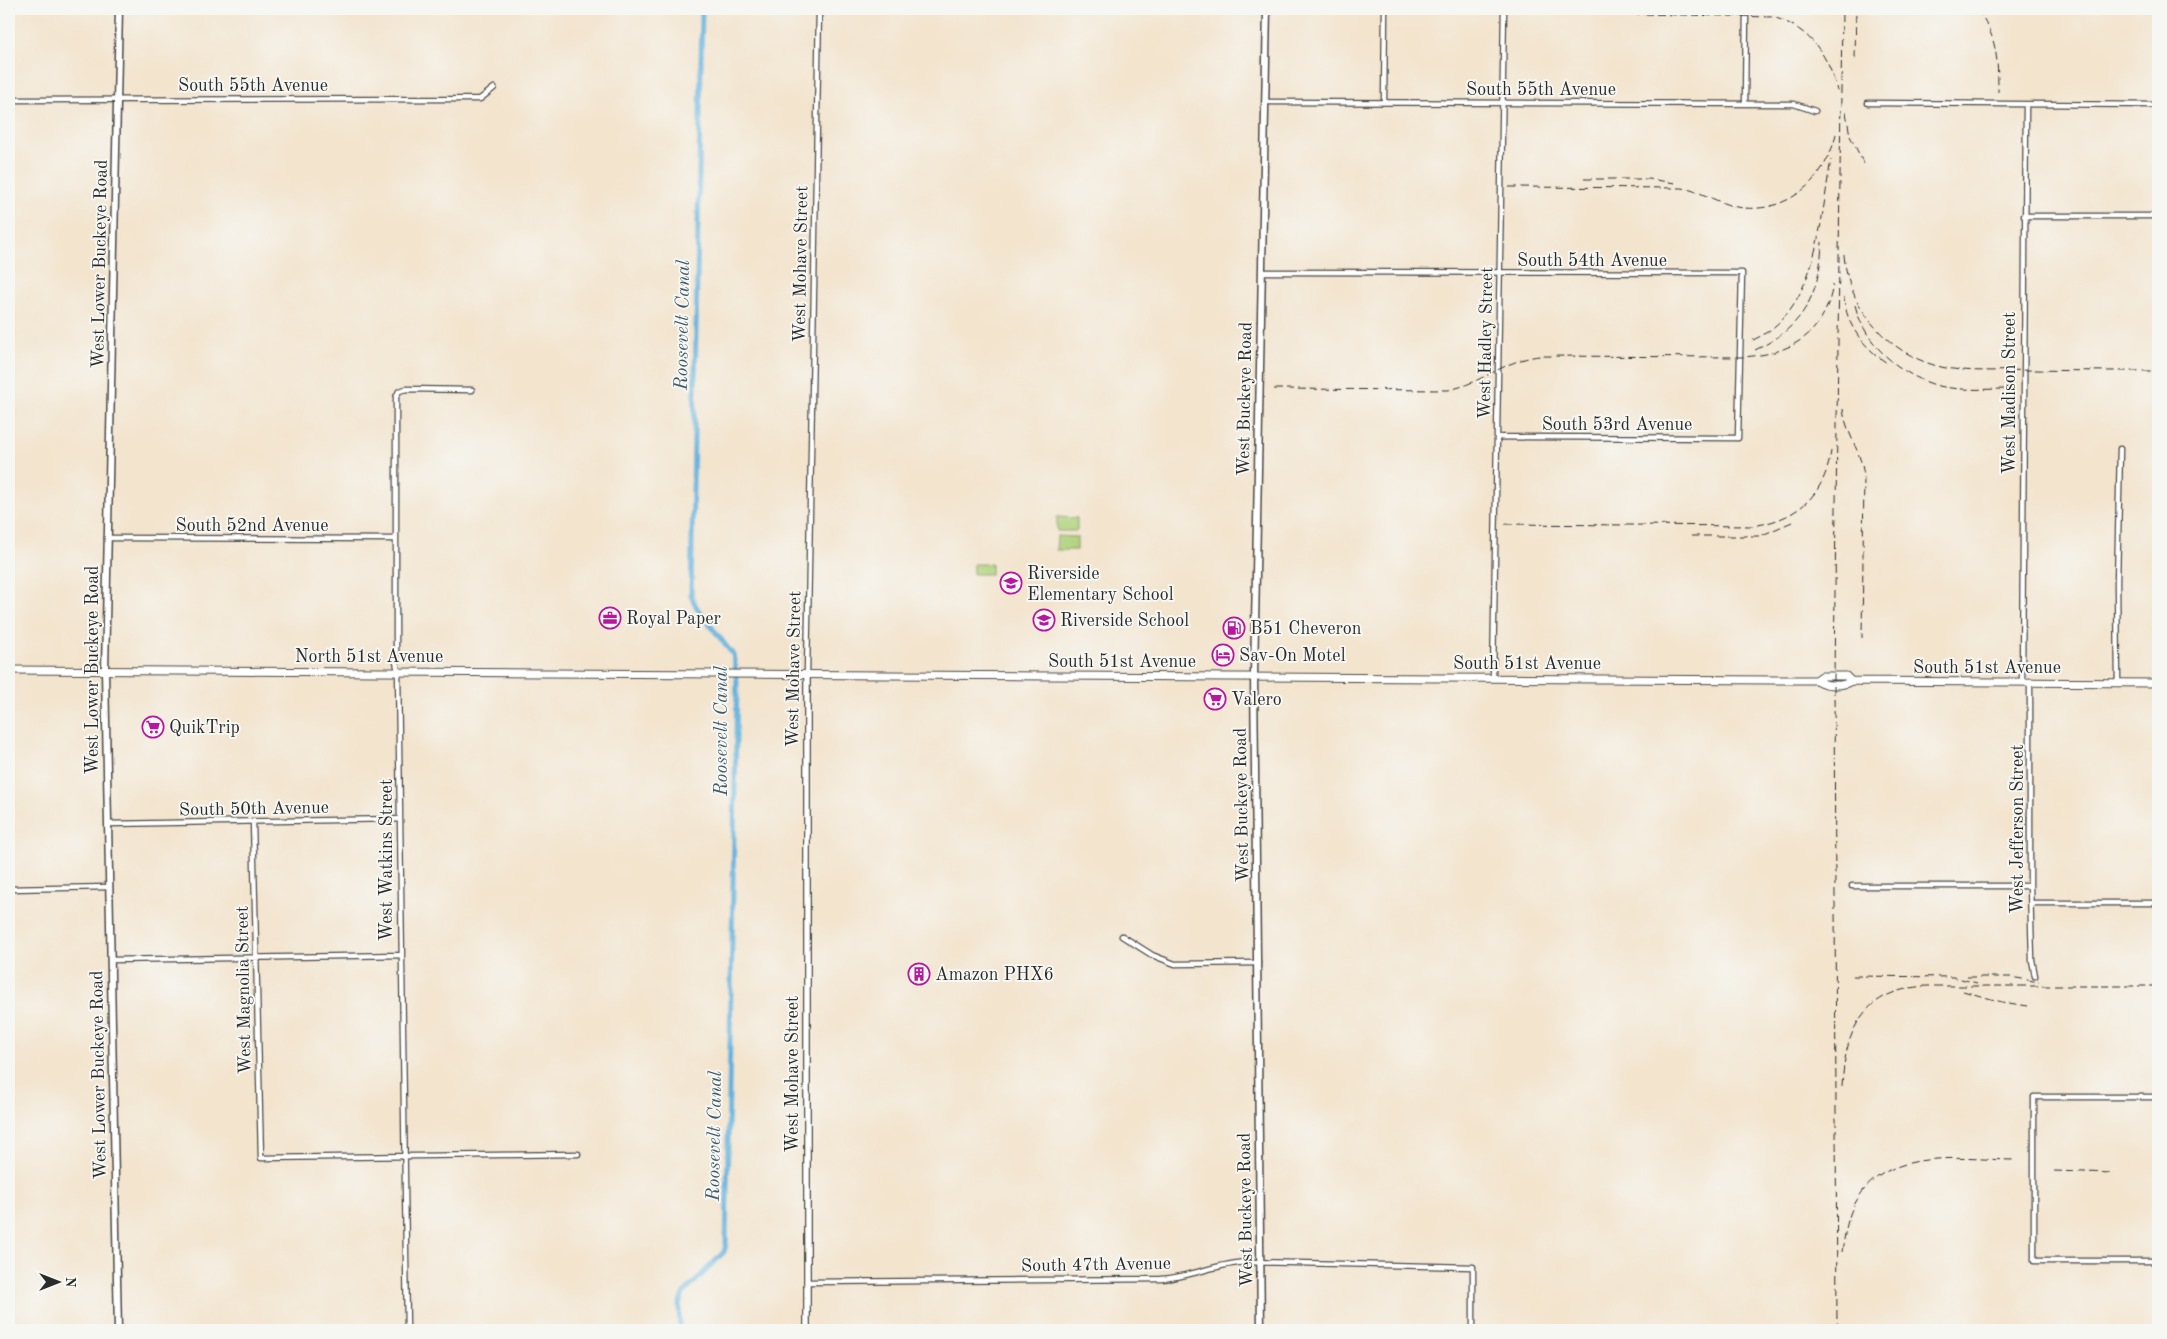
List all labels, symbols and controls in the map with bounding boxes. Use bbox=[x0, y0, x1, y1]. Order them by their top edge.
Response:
street label: South 55th Avenue bbox=[178, 77, 328, 95]
street label: South 55th Avenue bbox=[1466, 81, 1616, 99]
street label: West Lower Buckeye Road bbox=[89, 159, 111, 369]
street label: West Mohave Street bbox=[791, 185, 811, 343]
street label: South 54th Avenue bbox=[1517, 252, 1667, 270]
water label: Roosevelt Canal bbox=[673, 259, 694, 391]
street label: West Hadley Street bbox=[1476, 266, 1496, 420]
street label: West Madison Street bbox=[2001, 312, 2019, 474]
street label: West Buckeye Road bbox=[1235, 322, 1255, 476]
street label: South 53rd Avenue bbox=[1542, 416, 1692, 434]
street label: South 52nd Avenue bbox=[175, 517, 329, 535]
street label: West Lower Buckeye Road bbox=[84, 565, 102, 775]
place label: Riverside Elementary School bbox=[1027, 565, 1174, 604]
school or university icon: Riverside Elementary School bbox=[999, 571, 1023, 595]
street label: West Mohave Street bbox=[784, 590, 804, 748]
office icon: Royal Paper bbox=[598, 606, 622, 630]
school or university icon: Riverside School bbox=[1032, 608, 1056, 632]
place label: Royal Paper bbox=[626, 610, 722, 628]
place label: Riverside School bbox=[1060, 612, 1189, 630]
fuel station icon: B51 Cheveron bbox=[1222, 616, 1246, 640]
place label: B51 Cheveron bbox=[1250, 620, 1362, 638]
hotel icon: Sav-On Motel bbox=[1211, 643, 1235, 667]
place label: Sav-On Motel bbox=[1239, 647, 1346, 665]
street label: North 51st Avenue bbox=[295, 648, 443, 666]
street label: South 51st Avenue bbox=[1048, 653, 1196, 671]
street label: South 51st Avenue bbox=[1453, 655, 1601, 673]
street label: South 51st Avenue bbox=[1913, 659, 2061, 677]
water label: Roosevelt Canal bbox=[713, 665, 732, 797]
supermarket icon: Valero bbox=[1203, 687, 1227, 711]
place label: Valero bbox=[1231, 691, 1282, 709]
supermarket icon: QuikTrip bbox=[141, 715, 165, 739]
place label: QuikTrip bbox=[169, 719, 240, 737]
street label: West Buckeye Road bbox=[1232, 728, 1252, 882]
street label: West Jefferson Street bbox=[2009, 744, 2027, 914]
street label: West Watkins Street bbox=[378, 779, 396, 941]
street label: South 50th Avenue bbox=[179, 799, 329, 819]
street label: West Magnolia Street bbox=[234, 906, 254, 1074]
building icon: Amazon PHX6 bbox=[907, 962, 931, 986]
place label: Amazon PHX6 bbox=[935, 966, 1054, 984]
street label: West Lower Buckeye Road bbox=[88, 970, 110, 1180]
street label: West Mohave Street bbox=[784, 996, 802, 1152]
water label: Roosevelt Canal bbox=[705, 1070, 726, 1202]
street label: West Buckeye Road bbox=[1236, 1133, 1256, 1287]
street label: South 47th Avenue bbox=[1021, 1255, 1171, 1275]
north arrow bbox=[32, 1256, 82, 1306]
text: N bbox=[63, 1277, 77, 1288]

